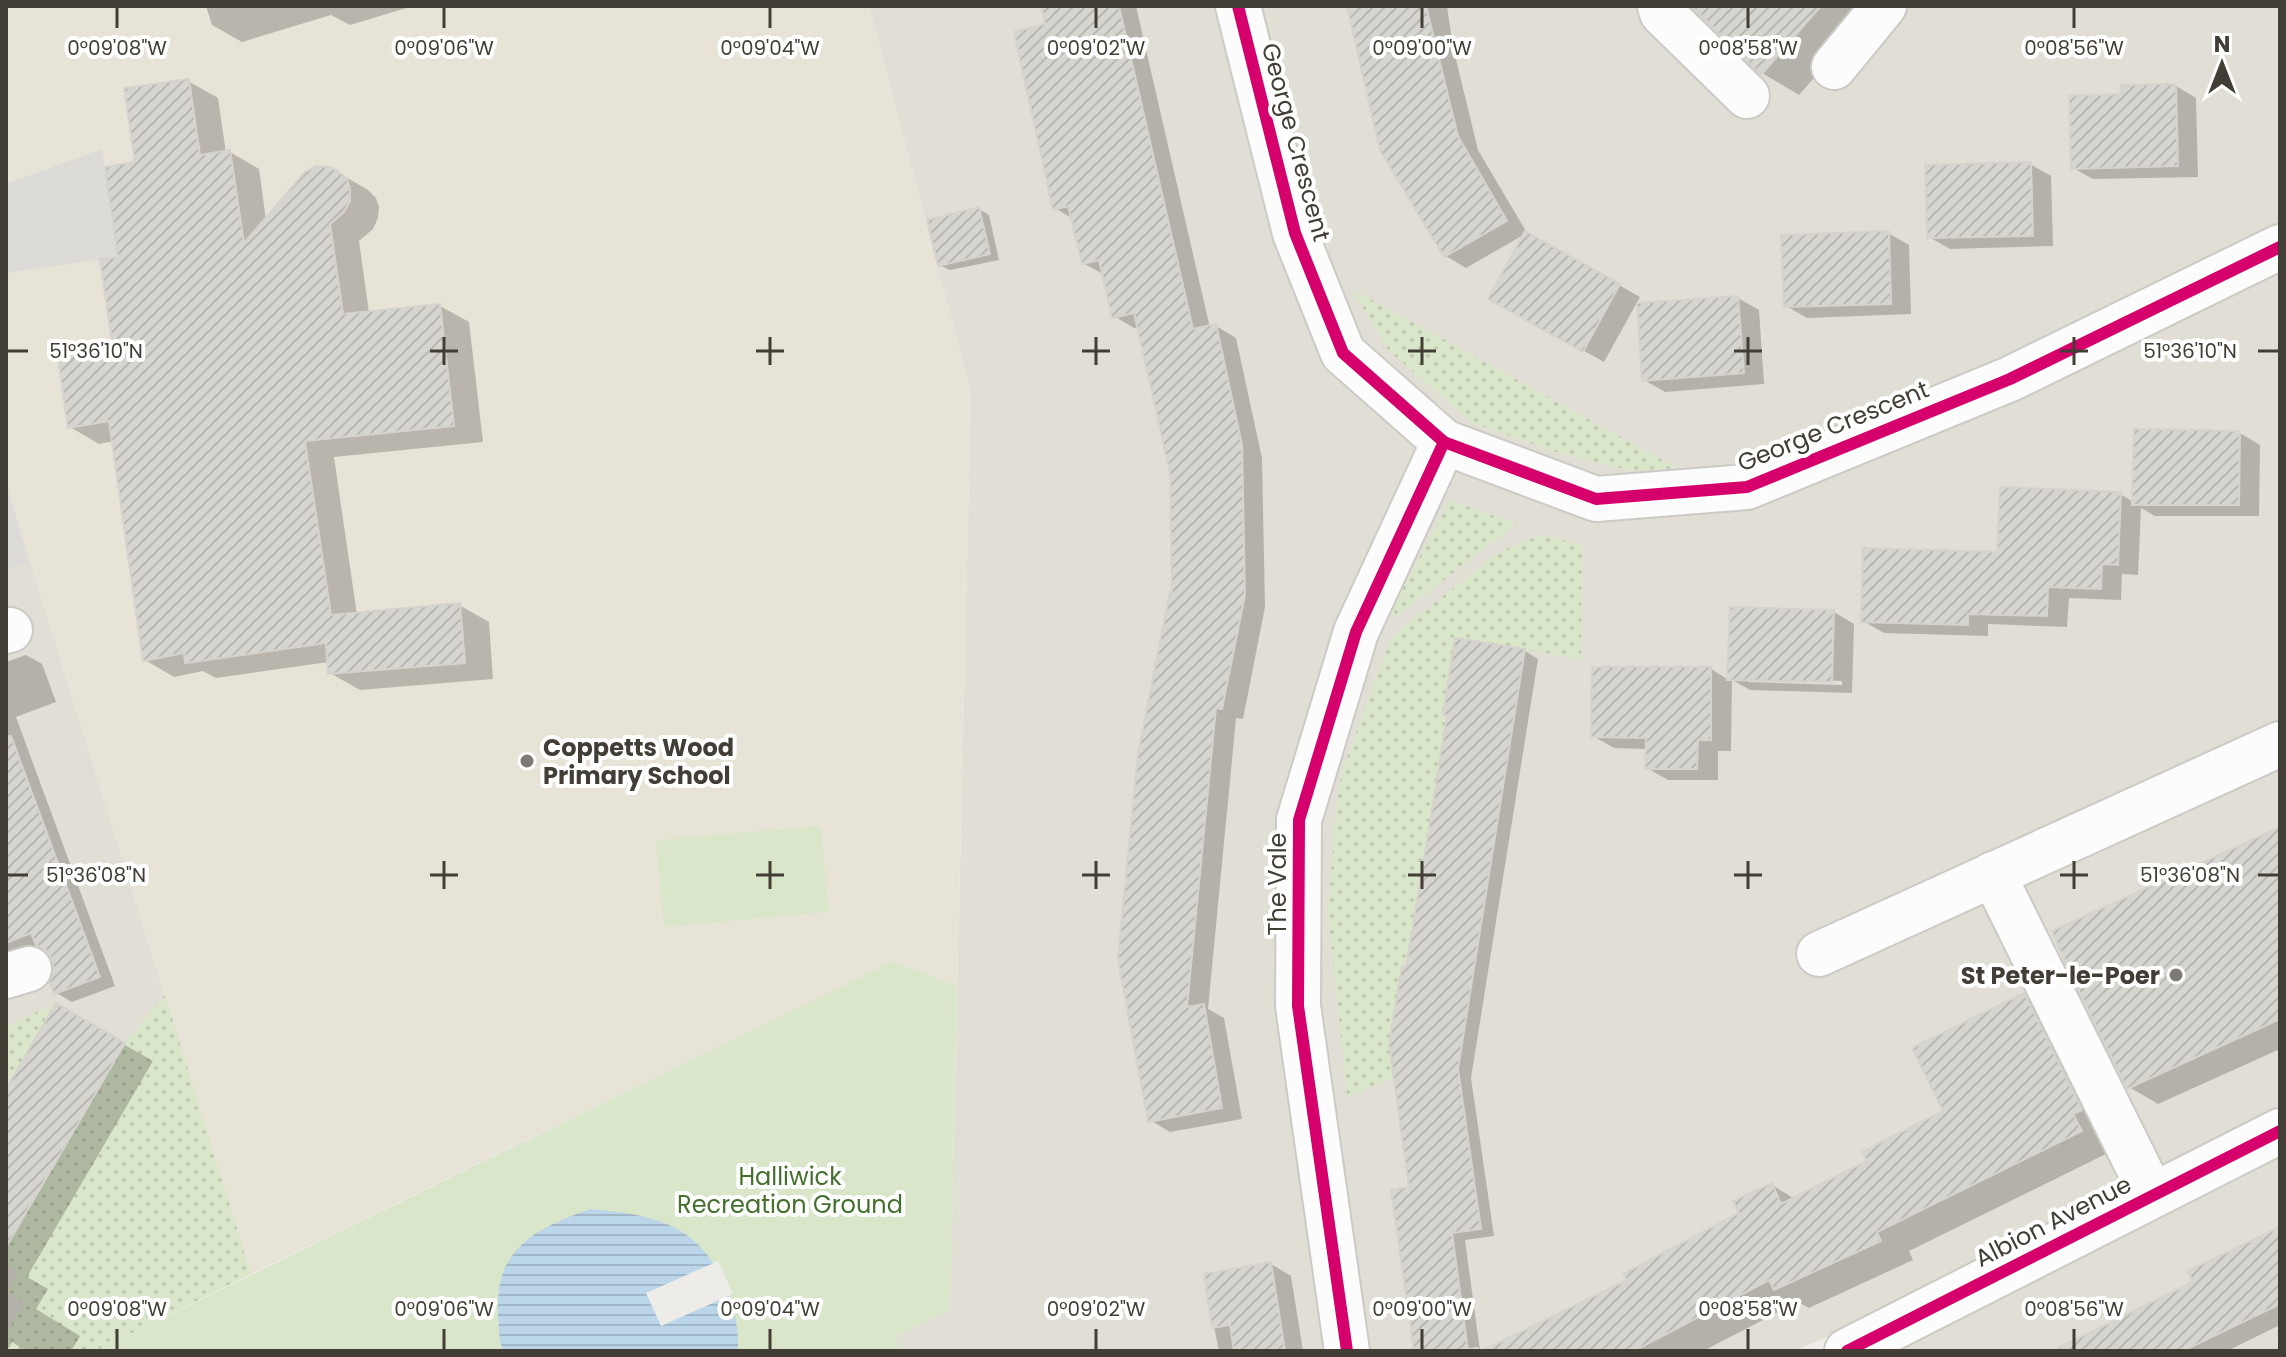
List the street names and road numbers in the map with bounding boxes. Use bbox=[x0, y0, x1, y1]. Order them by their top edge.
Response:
street label: George Crescent bbox=[1254, 39, 1338, 245]
street label: George Crescent bbox=[1732, 373, 1934, 479]
street label: The Vale bbox=[1261, 833, 1294, 935]
street label: Albion Avenue bbox=[1969, 1167, 2137, 1275]

